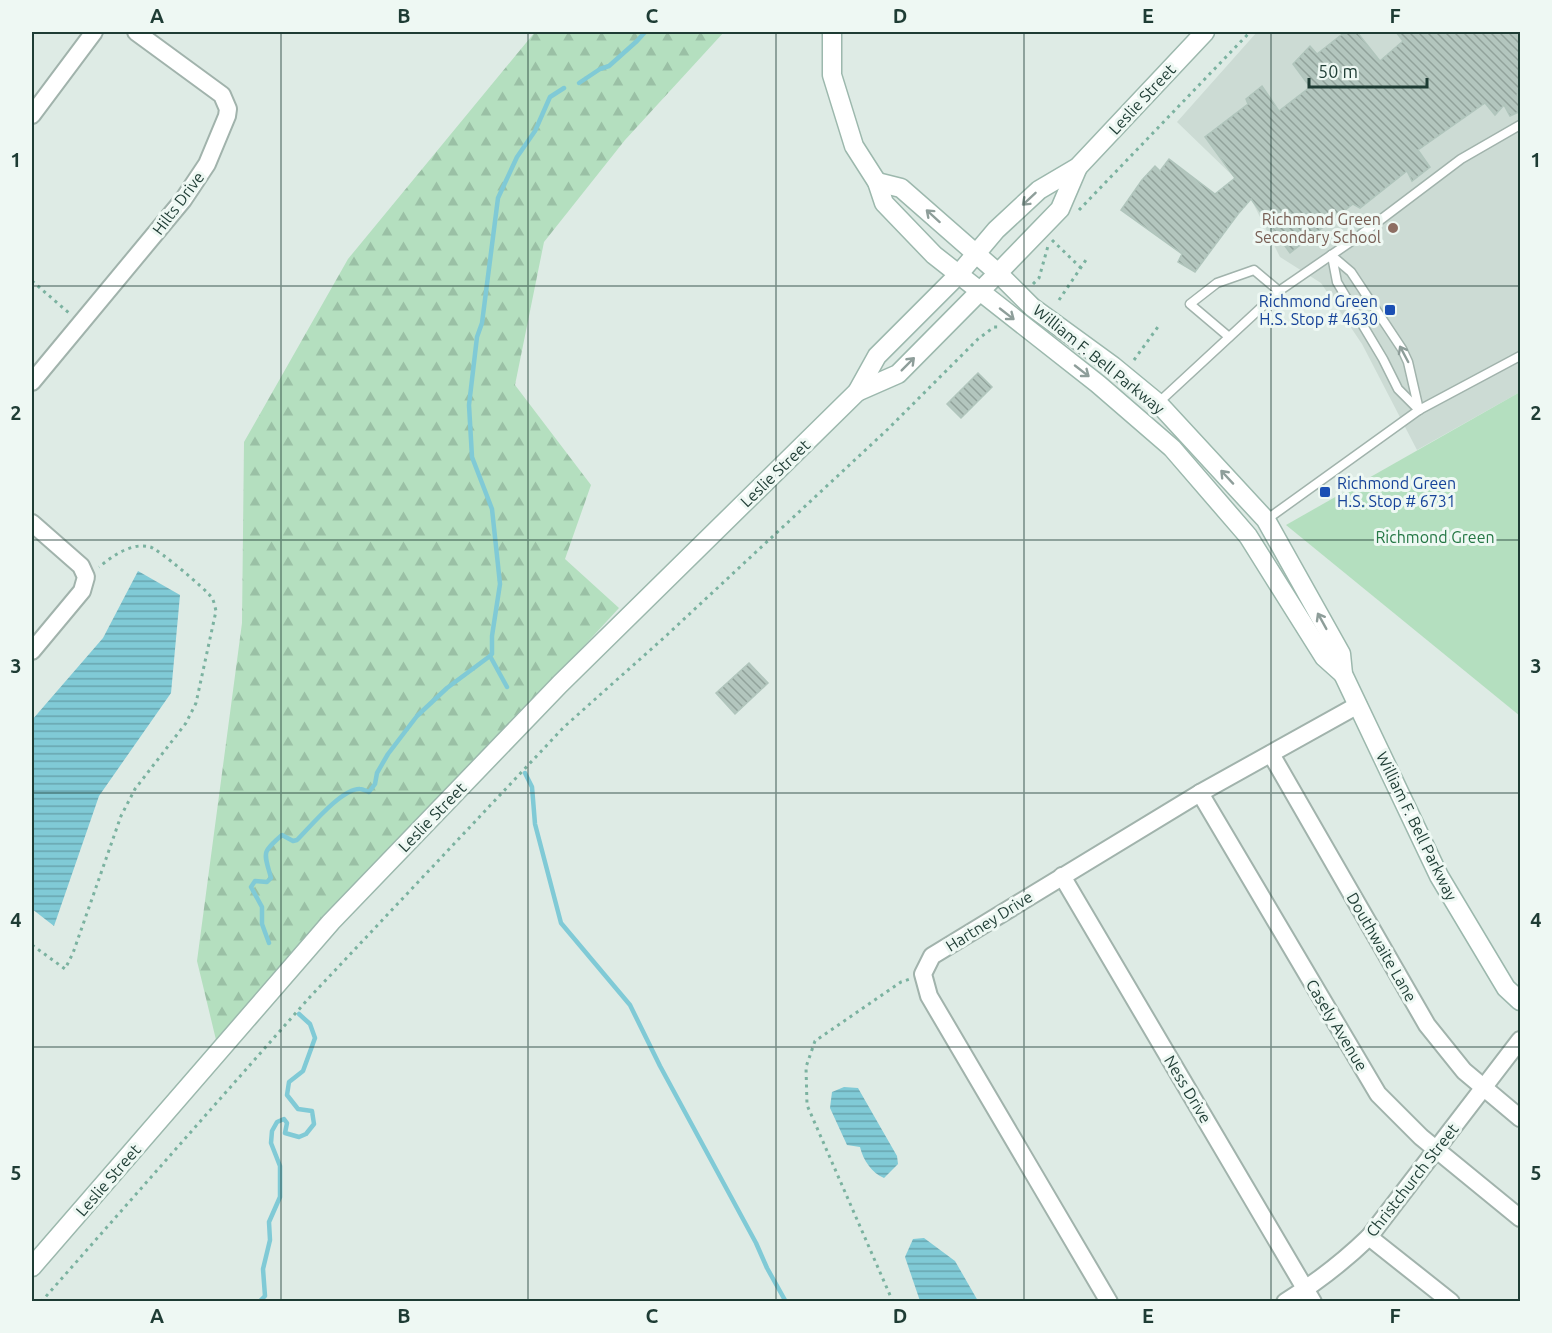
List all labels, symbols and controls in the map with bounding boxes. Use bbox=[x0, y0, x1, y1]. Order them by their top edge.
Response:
text: A bbox=[150, 4, 164, 27]
text: B bbox=[397, 4, 411, 27]
text: C bbox=[646, 4, 659, 27]
text: D bbox=[893, 4, 907, 27]
text: E bbox=[1142, 4, 1154, 27]
text: F bbox=[1389, 4, 1401, 27]
scale bar bbox=[1309, 51, 1428, 89]
street label: Leslie Street bbox=[1105, 60, 1179, 138]
text: 50 m bbox=[1318, 61, 1358, 81]
text: 1 bbox=[10, 148, 22, 171]
text: 1 bbox=[1530, 148, 1542, 171]
street label: Hilts Drive bbox=[149, 168, 207, 238]
one-way arrow bbox=[1022, 192, 1037, 206]
one-way arrow bbox=[926, 209, 941, 223]
place label: Richmond Green Secondary School bbox=[1255, 210, 1381, 246]
marker: Richmond Green Secondary School bbox=[1386, 221, 1400, 235]
place label: Richmond Green H.S. Stop # 4630 bbox=[1259, 292, 1378, 328]
street label: William F. Bell Parkway bbox=[1030, 301, 1168, 418]
marker: Richmond Green H.S. Stop # 4630 bbox=[1383, 303, 1397, 317]
one-way arrow bbox=[999, 307, 1015, 320]
one-way arrow bbox=[1397, 345, 1409, 363]
one-way arrow bbox=[900, 356, 915, 371]
one-way arrow bbox=[1073, 365, 1089, 378]
text: 2 bbox=[10, 401, 22, 424]
text: 2 bbox=[1530, 401, 1542, 424]
street label: Leslie Street bbox=[737, 435, 814, 510]
one-way arrow bbox=[1220, 470, 1234, 485]
place label: Richmond Green H.S. Stop # 6731 bbox=[1337, 474, 1456, 510]
marker: Richmond Green H.S. Stop # 6731 bbox=[1318, 485, 1332, 499]
park label: Richmond Green bbox=[1375, 528, 1495, 546]
one-way arrow bbox=[1316, 613, 1328, 630]
text: 3 bbox=[10, 654, 22, 677]
text: 3 bbox=[1530, 654, 1542, 677]
street label: William F. Bell Parkway bbox=[1373, 749, 1461, 904]
street label: Leslie Street bbox=[395, 778, 470, 855]
street label: Hartney Drive bbox=[942, 887, 1036, 955]
street label: Douthwaite Lane bbox=[1343, 889, 1421, 1005]
text: 4 bbox=[10, 908, 22, 931]
text: 4 bbox=[1530, 908, 1542, 931]
street label: Casely Avenue bbox=[1303, 976, 1371, 1074]
street label: Ness Drive bbox=[1161, 1052, 1215, 1126]
street label: Christchurch Street bbox=[1362, 1119, 1462, 1240]
street label: Leslie Street bbox=[72, 1140, 145, 1220]
text: 5 bbox=[10, 1161, 22, 1184]
text: 5 bbox=[1530, 1161, 1542, 1184]
text: A bbox=[150, 1304, 164, 1327]
text: B bbox=[397, 1304, 411, 1327]
text: C bbox=[646, 1304, 659, 1327]
text: D bbox=[893, 1304, 907, 1327]
text: E bbox=[1142, 1304, 1154, 1327]
text: F bbox=[1389, 1304, 1401, 1327]

